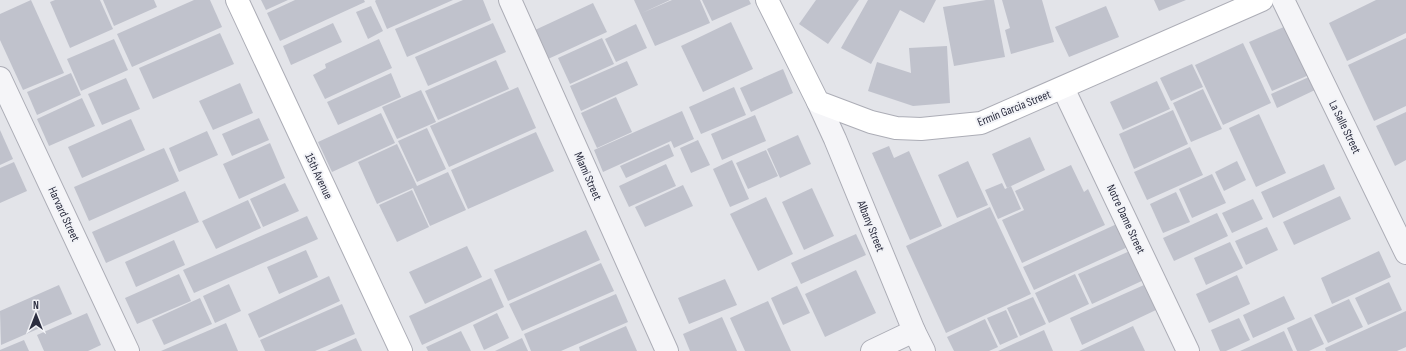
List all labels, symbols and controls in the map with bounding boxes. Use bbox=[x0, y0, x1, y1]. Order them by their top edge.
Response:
street label: Ermin Garcia Street bbox=[975, 87, 1053, 130]
street label: La Salle Street bbox=[1325, 98, 1364, 157]
street label: Miami Street bbox=[570, 150, 605, 203]
street label: 15th Avenue bbox=[301, 151, 336, 202]
street label: Notre Dame Street bbox=[1103, 182, 1148, 257]
street label: Harvard Street bbox=[44, 184, 83, 244]
street label: Albany Street bbox=[853, 197, 888, 254]
north arrow bbox=[16, 295, 56, 335]
text: N bbox=[33, 299, 39, 312]

